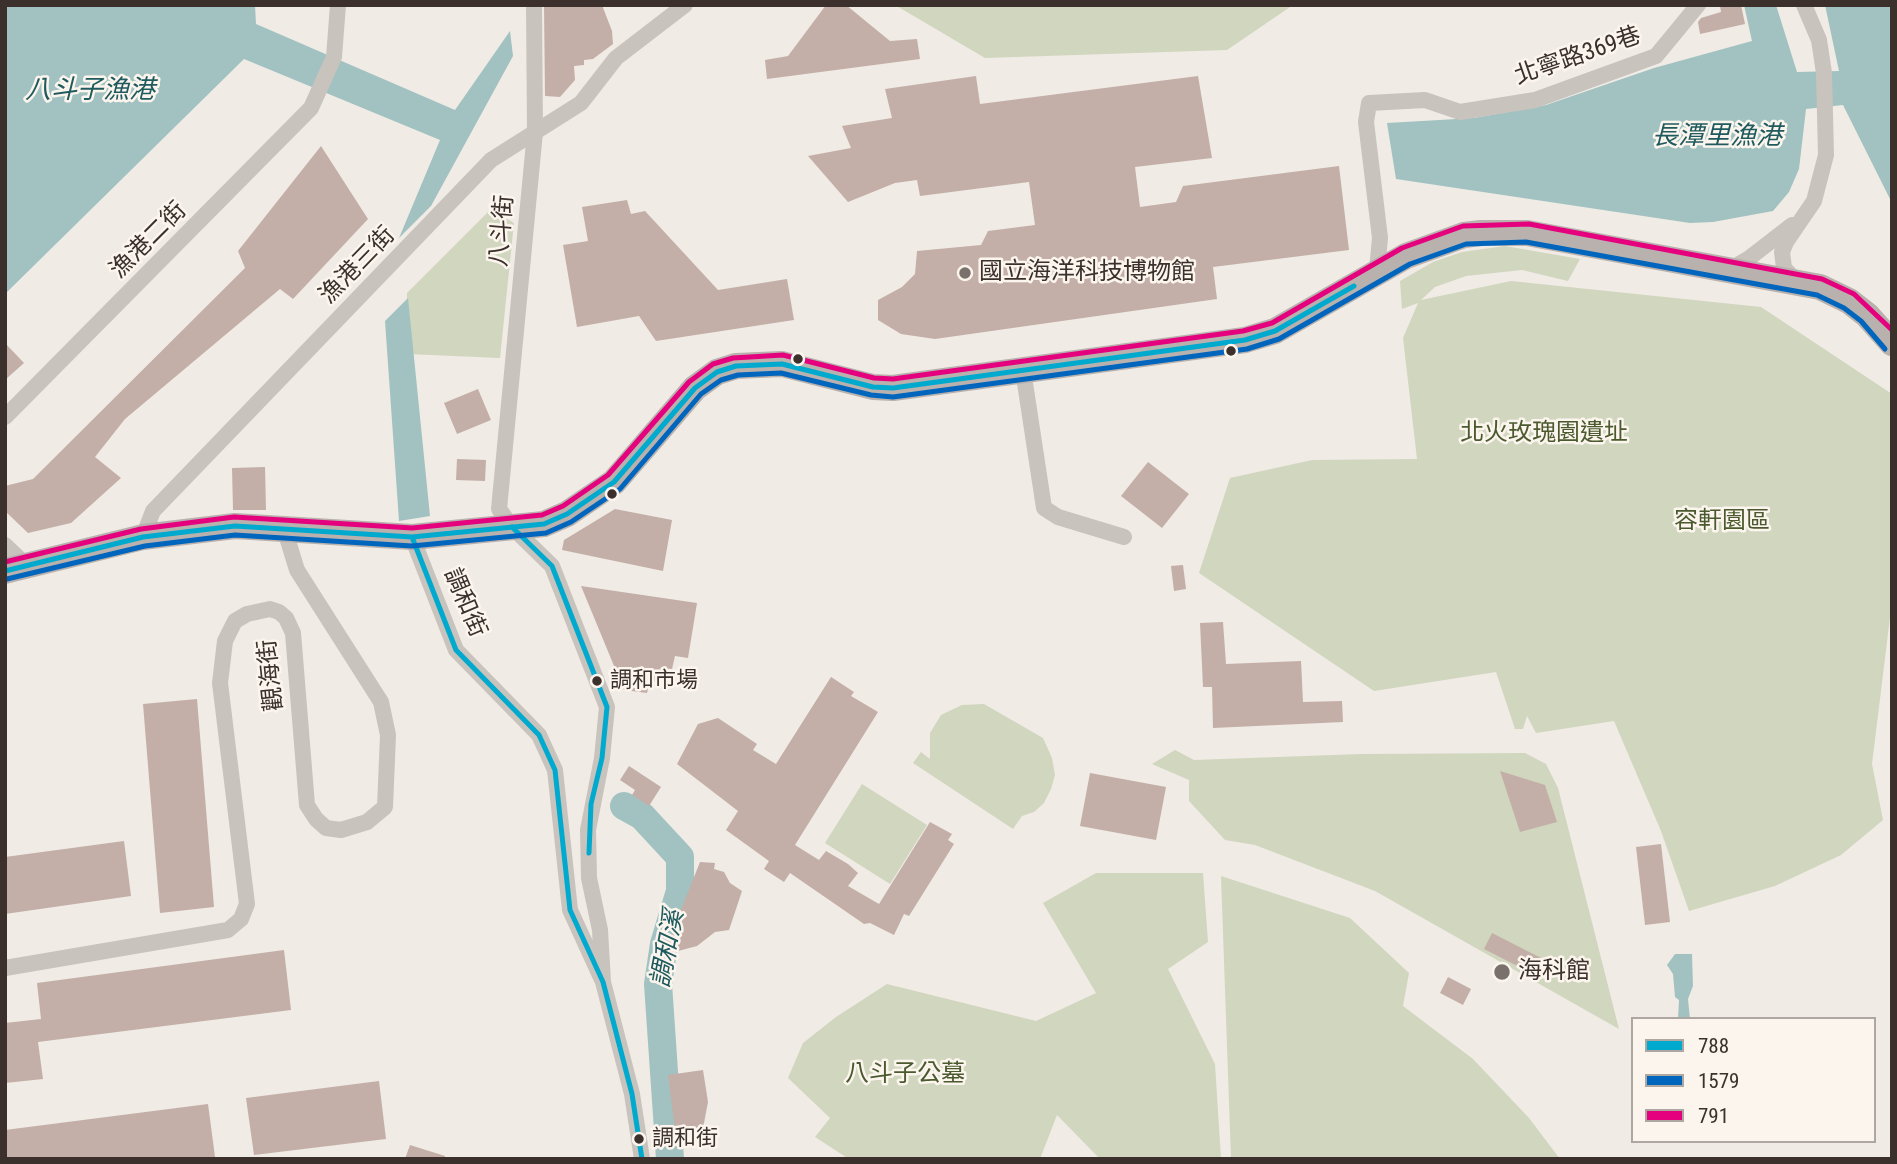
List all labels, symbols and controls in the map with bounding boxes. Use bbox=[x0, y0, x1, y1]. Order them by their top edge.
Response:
street label: 北寧路369巷 bbox=[1511, 22, 1645, 92]
water label: 八斗子漁港 bbox=[25, 75, 155, 107]
water label: 長潭里漁港 bbox=[1652, 121, 1782, 153]
street label: 八斗街 bbox=[486, 194, 520, 268]
street label: 漁港二街 bbox=[105, 197, 193, 285]
street label: 漁港三街 bbox=[314, 221, 402, 311]
place label: 國立海洋科技博物館 bbox=[979, 259, 1195, 287]
marker: 國立海洋科技博物館 bbox=[957, 265, 973, 281]
unlabelled marker bbox=[1224, 344, 1238, 358]
unlabelled marker bbox=[791, 352, 805, 366]
park label: 北火玫瑰園遺址 bbox=[1460, 420, 1628, 448]
unlabelled marker bbox=[605, 487, 619, 501]
park label: 容軒園區 bbox=[1674, 508, 1770, 536]
street label: 調和街 bbox=[437, 564, 491, 642]
street label: 觀海街 bbox=[254, 638, 290, 712]
place label: 調和市場 bbox=[610, 668, 698, 694]
marker: 調和市場 bbox=[590, 674, 604, 688]
water label: 調和溪 bbox=[646, 908, 692, 990]
place label: 海科館 bbox=[1518, 958, 1590, 986]
marker: 海科館 bbox=[1492, 962, 1512, 982]
legend bbox=[1631, 1017, 1876, 1143]
text: 788 bbox=[1698, 1034, 1729, 1058]
park label: 八斗子公墓 bbox=[845, 1061, 965, 1089]
text: 1579 bbox=[1698, 1069, 1739, 1093]
text: 791 bbox=[1698, 1104, 1729, 1128]
place label: 調和街 bbox=[652, 1126, 718, 1152]
marker: 調和街 bbox=[632, 1132, 646, 1146]

